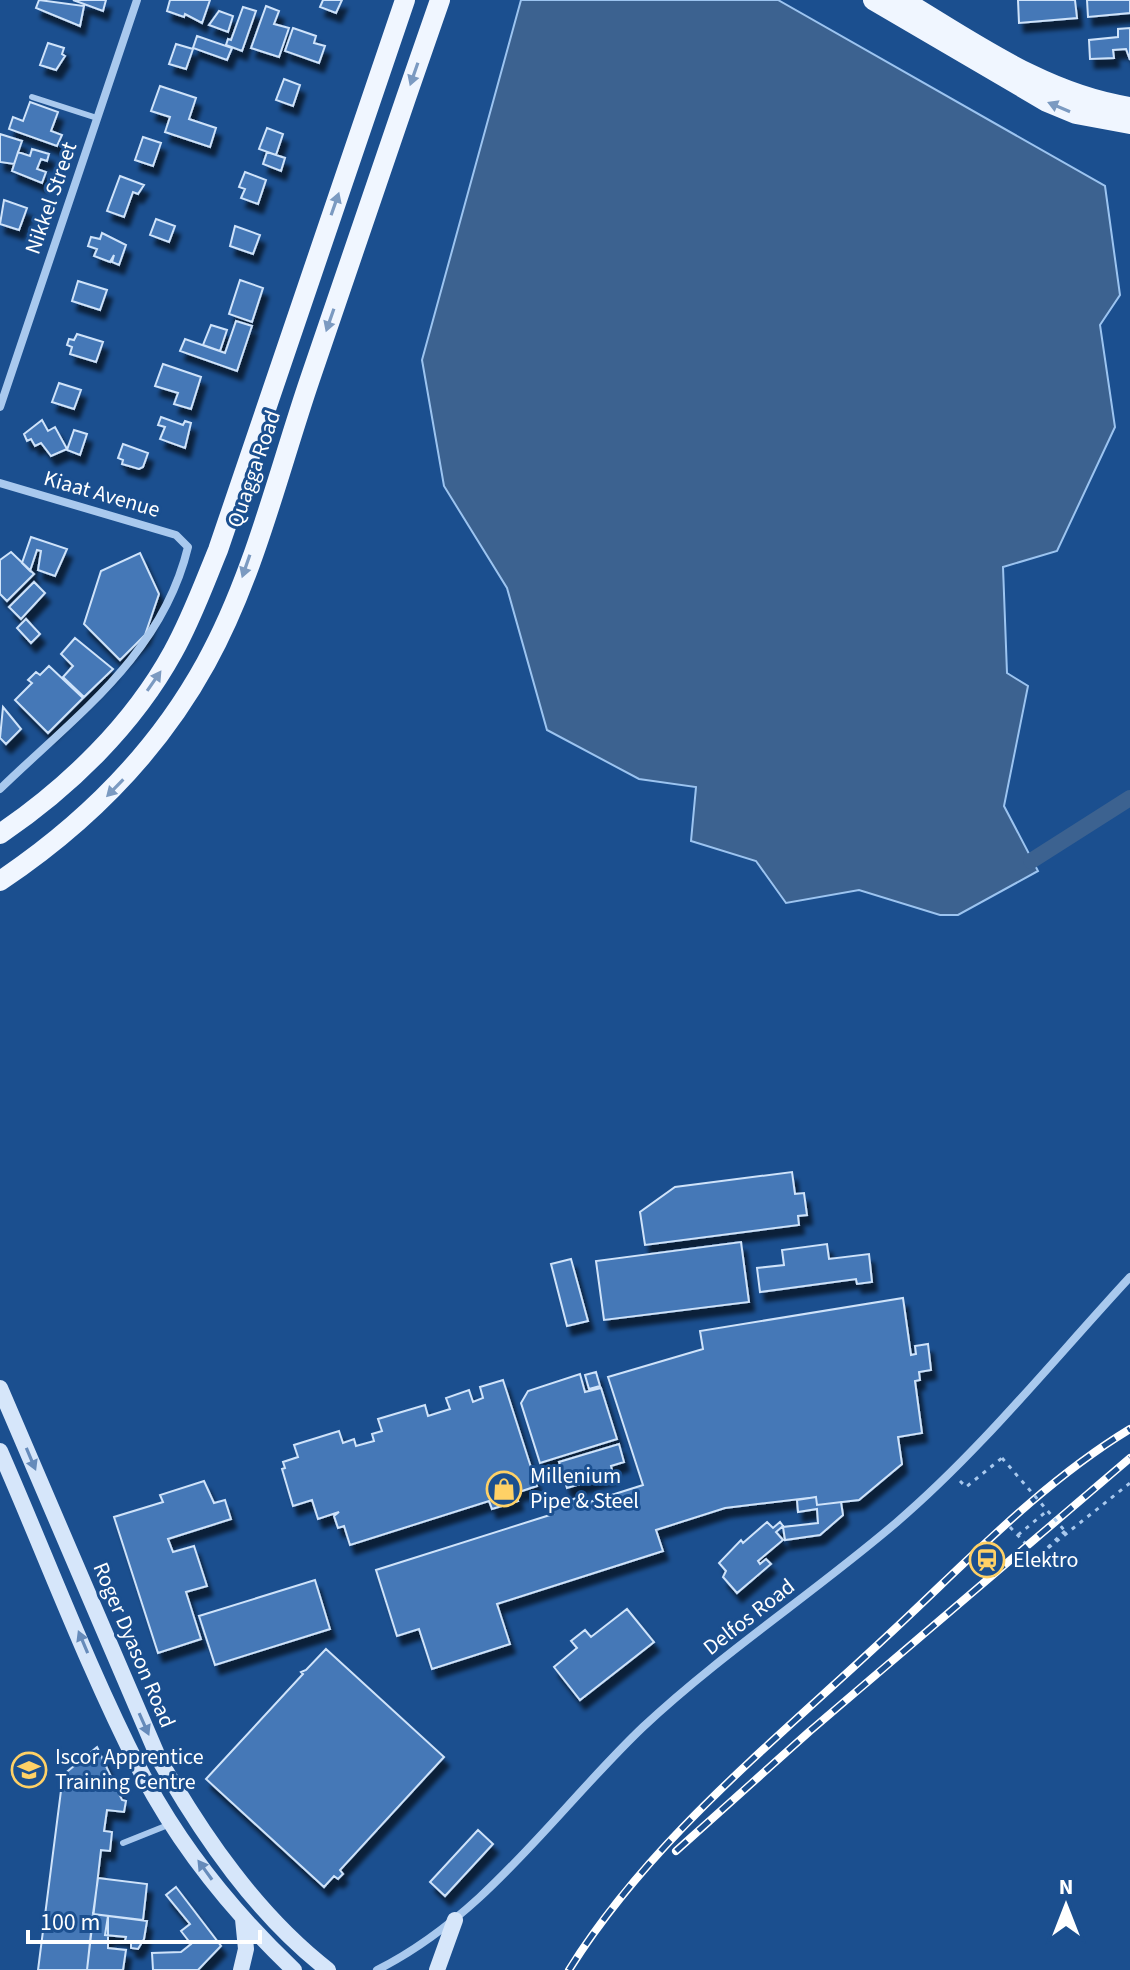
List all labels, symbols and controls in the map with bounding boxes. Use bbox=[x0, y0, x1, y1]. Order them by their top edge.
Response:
one-way arrow bbox=[408, 62, 420, 86]
one-way arrow bbox=[1047, 100, 1071, 113]
street label: Nikkel Street bbox=[17, 137, 85, 259]
one-way arrow bbox=[330, 192, 342, 216]
one-way arrow bbox=[324, 308, 336, 332]
street label: Quagga Road bbox=[219, 406, 289, 532]
street label: Kiaat Avenue bbox=[40, 462, 164, 526]
one-way arrow bbox=[240, 554, 252, 578]
one-way arrow bbox=[146, 671, 161, 692]
one-way arrow bbox=[107, 778, 125, 797]
one-way arrow bbox=[24, 1448, 37, 1471]
place label: Millenium Pipe & Steel bbox=[530, 1460, 639, 1517]
shop icon: Millenium Pipe & Steel bbox=[485, 1470, 523, 1508]
station icon: Elektro bbox=[968, 1541, 1006, 1579]
place label: Elektro bbox=[1013, 1544, 1078, 1576]
street label: Roger Dyason Road bbox=[85, 1557, 183, 1733]
street label: Delfos Road bbox=[696, 1571, 802, 1663]
one-way arrow bbox=[76, 1630, 89, 1654]
one-way arrow bbox=[137, 1712, 151, 1736]
place label: Iscor Apprentice Training Centre bbox=[55, 1741, 204, 1798]
school or university icon: Iscor Apprentice Training Centre bbox=[10, 1751, 48, 1789]
one-way arrow bbox=[197, 1860, 213, 1881]
north arrow bbox=[1026, 1866, 1106, 1946]
text: N bbox=[1059, 1871, 1073, 1903]
scale bar bbox=[28, 1894, 260, 1944]
text: 100 m bbox=[40, 1905, 100, 1940]

